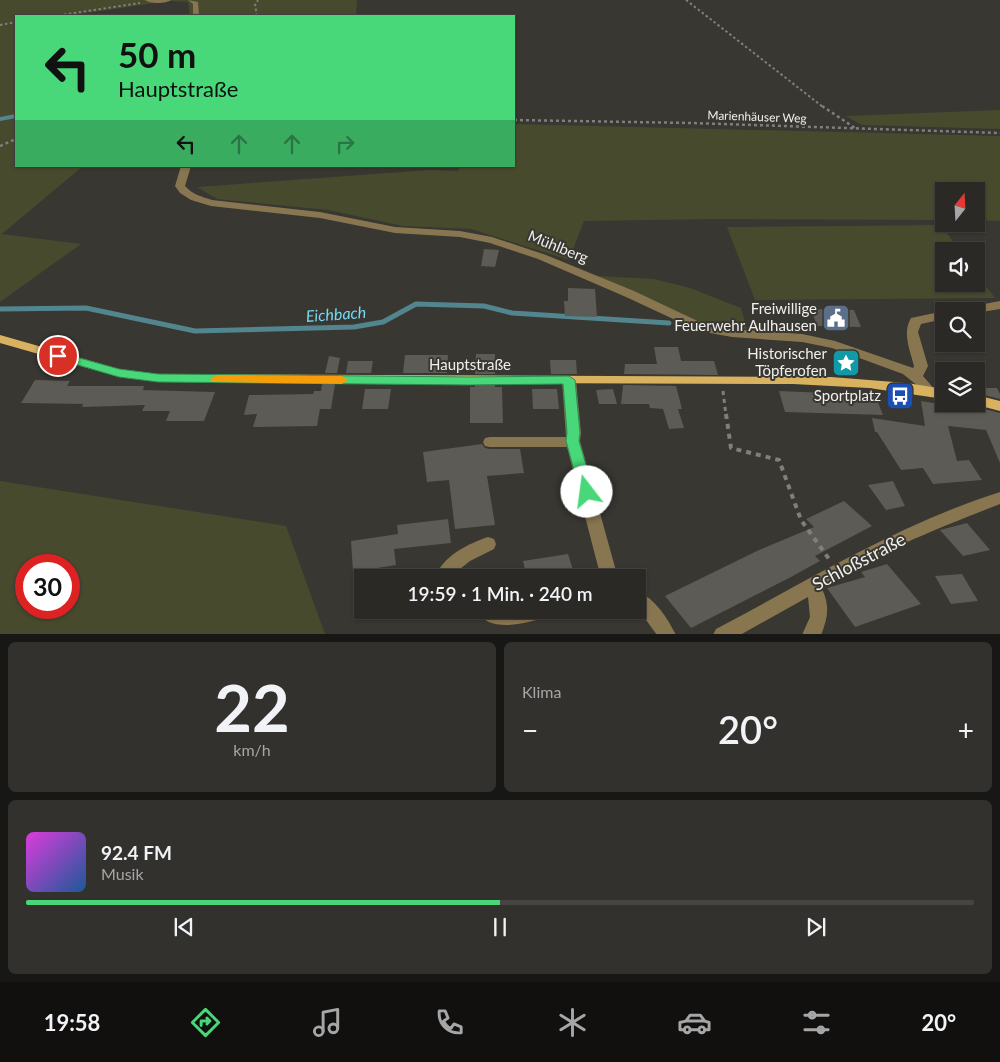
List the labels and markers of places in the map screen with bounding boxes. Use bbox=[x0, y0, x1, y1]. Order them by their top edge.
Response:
place label: Freiwillige Feuerwehr Aulhausen bbox=[674, 299, 817, 334]
public building icon: Freiwillige Feuerwehr Aulhausen bbox=[821, 303, 851, 333]
pin bbox=[37, 335, 79, 377]
place label: Historischer Töpferofen bbox=[747, 344, 828, 379]
place icon: Historischer Töpferofen bbox=[831, 348, 861, 378]
bus stop icon: Sportplatz bbox=[885, 381, 915, 411]
place label: Sportplatz bbox=[814, 386, 881, 404]

